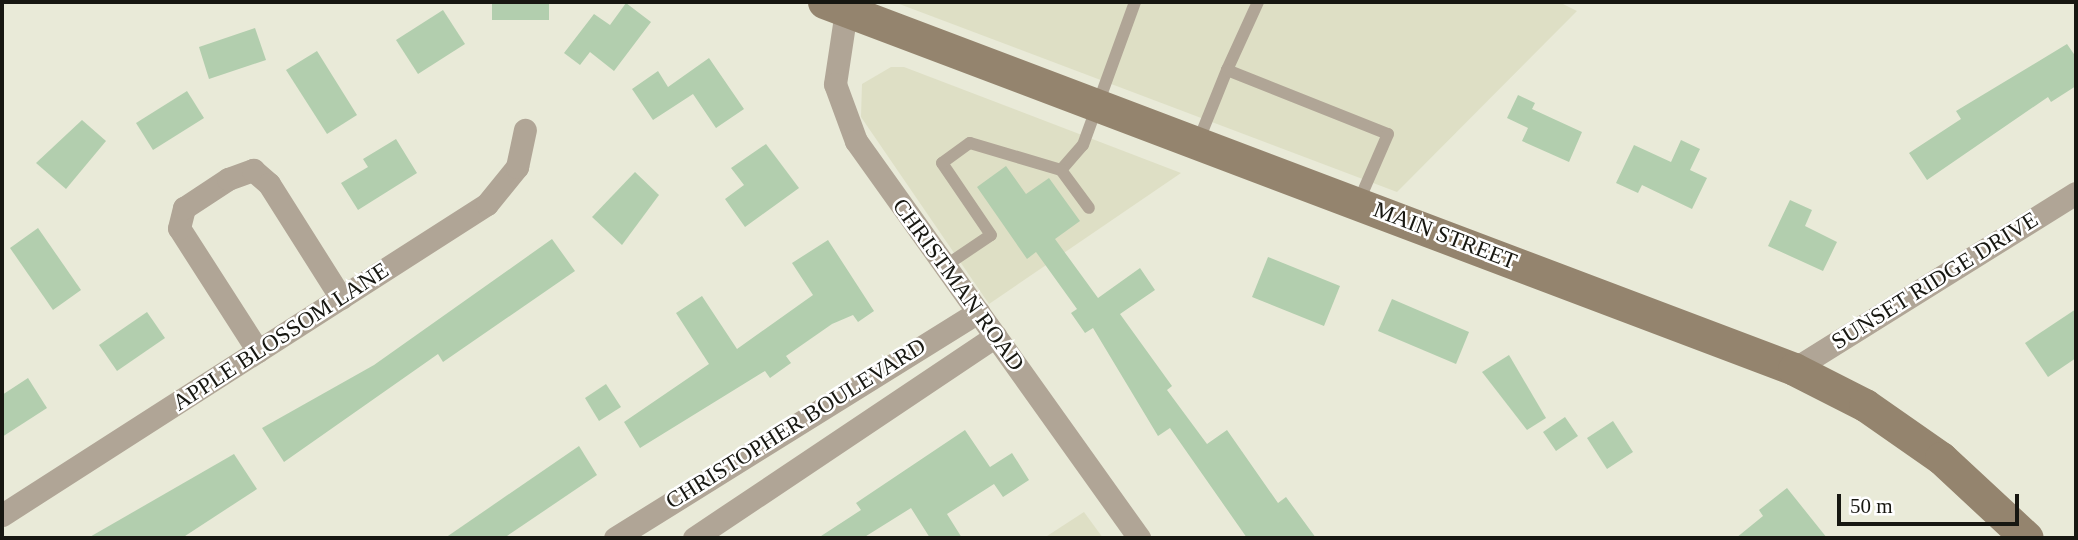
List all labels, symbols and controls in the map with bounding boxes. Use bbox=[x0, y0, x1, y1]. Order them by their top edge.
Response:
street label: CHRISTMAN ROAD bbox=[886, 193, 1030, 377]
street label: MAIN STREET bbox=[1369, 196, 1521, 276]
street label: SUNSET RIDGE DRIVE bbox=[1826, 206, 2044, 356]
street label: APPLE BLOSSOM LANE bbox=[168, 257, 394, 417]
street label: CHRISTOPHER BOULEVARD bbox=[661, 332, 931, 516]
scale bar bbox=[1840, 480, 2022, 524]
text: 50 m bbox=[1850, 494, 1893, 518]

